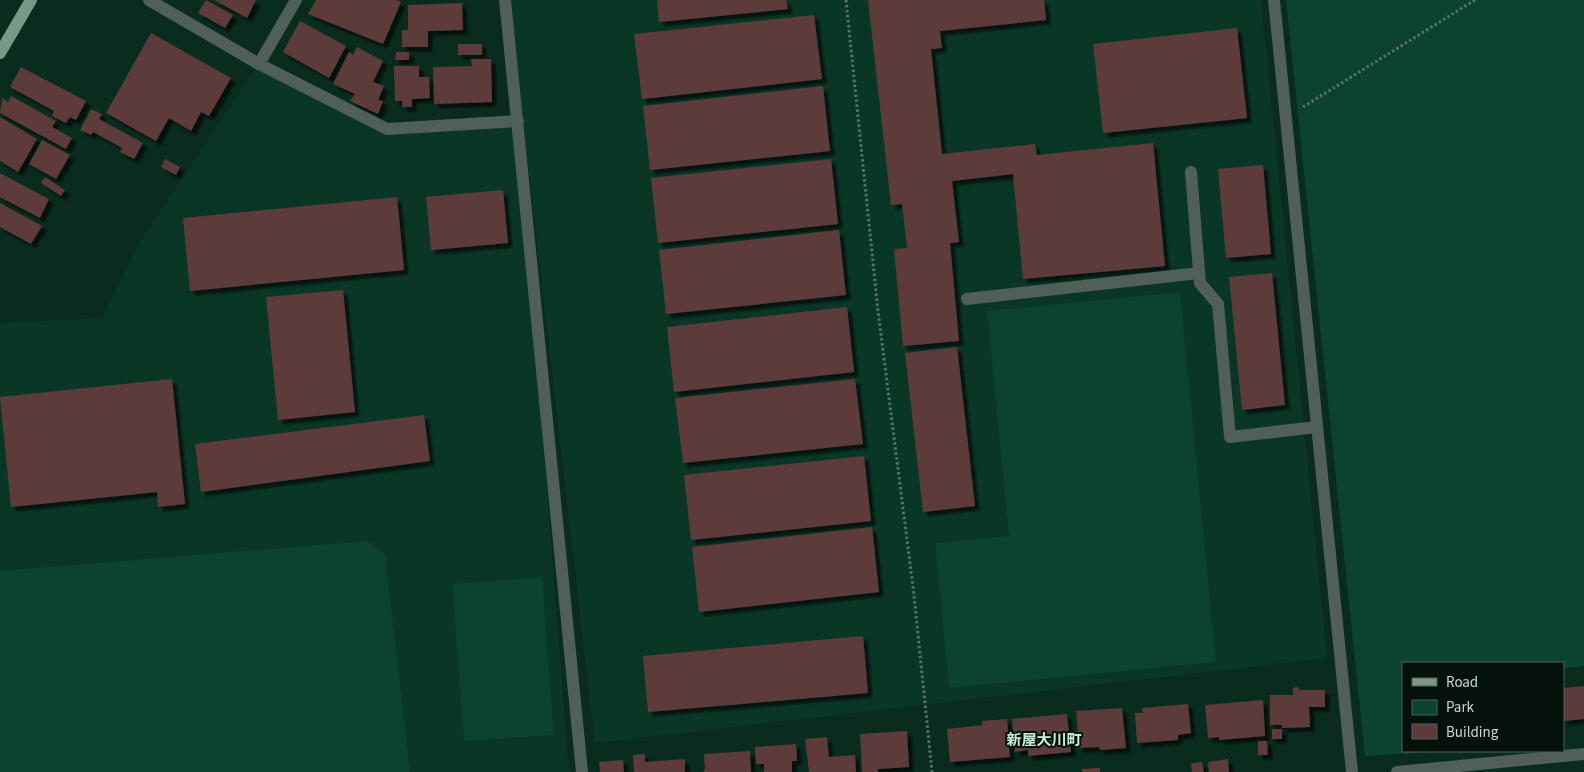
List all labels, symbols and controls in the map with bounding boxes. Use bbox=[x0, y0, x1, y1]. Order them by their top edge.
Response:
legend bbox=[1402, 662, 1564, 752]
text: Road bbox=[1446, 672, 1478, 693]
text: Park bbox=[1446, 697, 1475, 718]
text: Building bbox=[1446, 722, 1499, 743]
district label: 新屋大川町 bbox=[1006, 730, 1082, 751]

